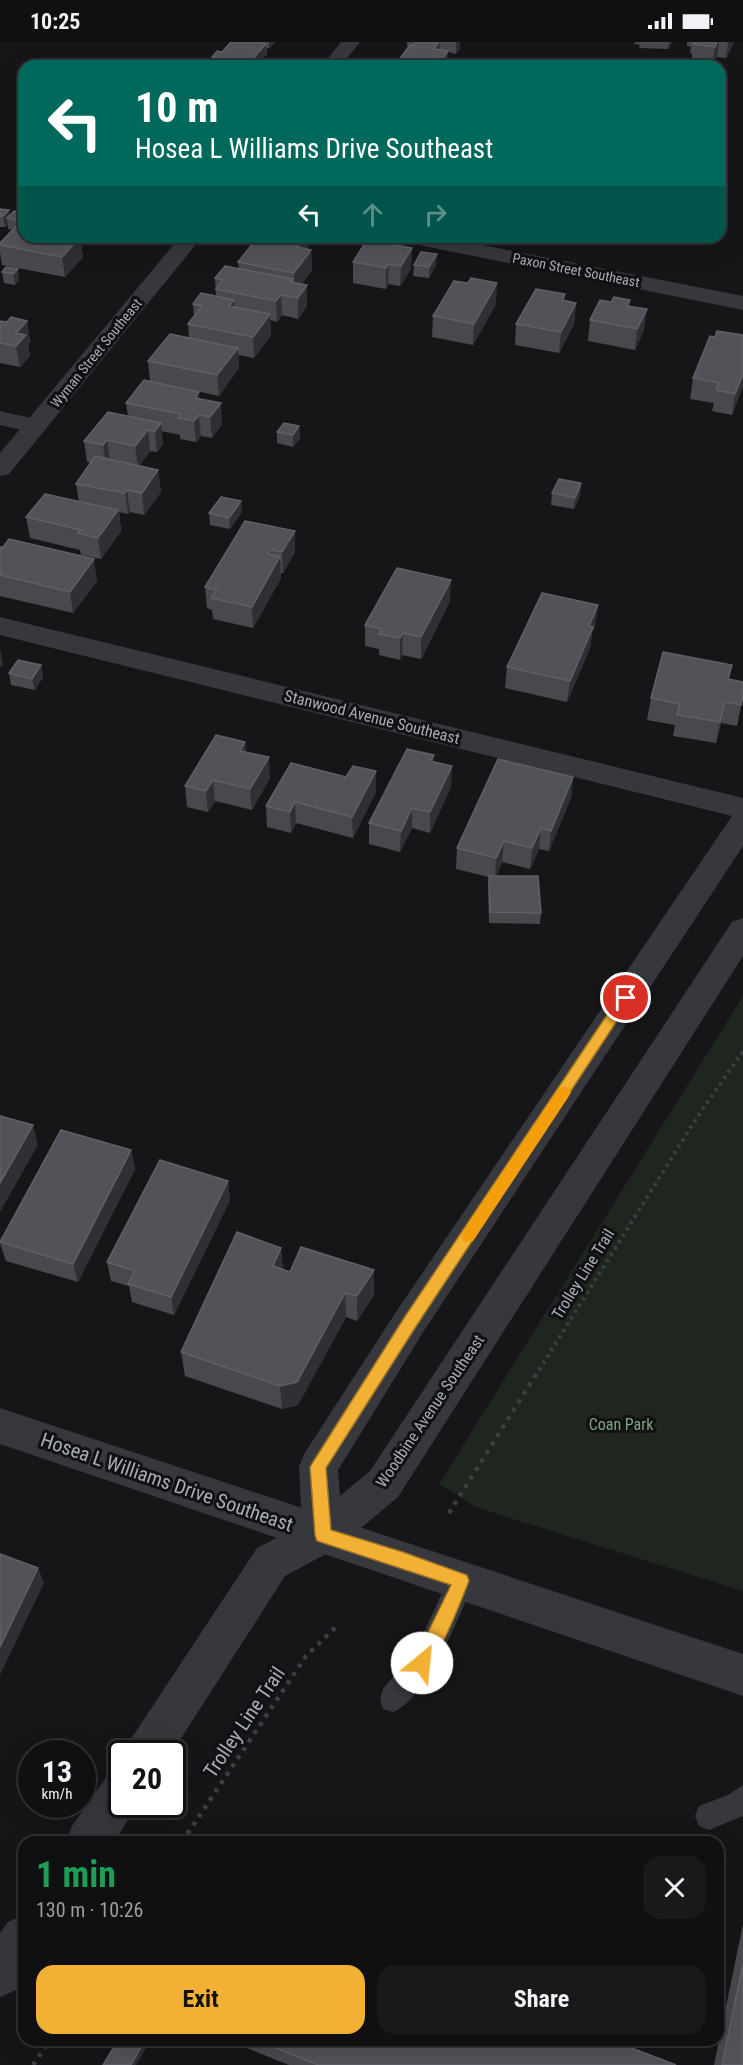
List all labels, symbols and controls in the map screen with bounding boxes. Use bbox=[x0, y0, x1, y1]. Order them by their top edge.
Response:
text: 10:25 bbox=[30, 9, 81, 34]
text: 10 m bbox=[135, 83, 218, 132]
icon: left bbox=[36, 84, 114, 162]
text: Hosea L Williams Drive Southeast bbox=[135, 133, 493, 165]
icon: left bbox=[293, 198, 326, 231]
icon: ahead bbox=[356, 198, 389, 231]
icon: right bbox=[419, 198, 452, 231]
street label: Paxon Street Southeast bbox=[511, 250, 641, 290]
street label: Wyman Street Southeast bbox=[47, 295, 145, 411]
street label: Stanwood Avenue Southeast bbox=[282, 686, 462, 748]
pin bbox=[600, 972, 651, 1023]
icon: arrive bbox=[609, 981, 642, 1014]
street label: Trolley Line Trail bbox=[548, 1225, 618, 1323]
street label: Woodbine Avenue Southeast bbox=[372, 1331, 488, 1491]
park label: Coan Park bbox=[589, 1415, 654, 1434]
street label: Hosea L Williams Drive Southeast bbox=[38, 1427, 296, 1537]
position arrow bbox=[390, 1631, 454, 1695]
street label: Trolley Line Trail bbox=[198, 1662, 290, 1782]
speed limit sign: 20 bbox=[108, 1740, 186, 1818]
text: 13 bbox=[42, 1754, 72, 1789]
text: km/h bbox=[42, 1785, 72, 1803]
text: 1 min bbox=[36, 1854, 116, 1896]
button: close bbox=[643, 1856, 706, 1919]
text: 130 m · 10:26 bbox=[36, 1898, 143, 1922]
button: Exit bbox=[36, 1965, 365, 2034]
button: Share bbox=[377, 1965, 706, 2034]

